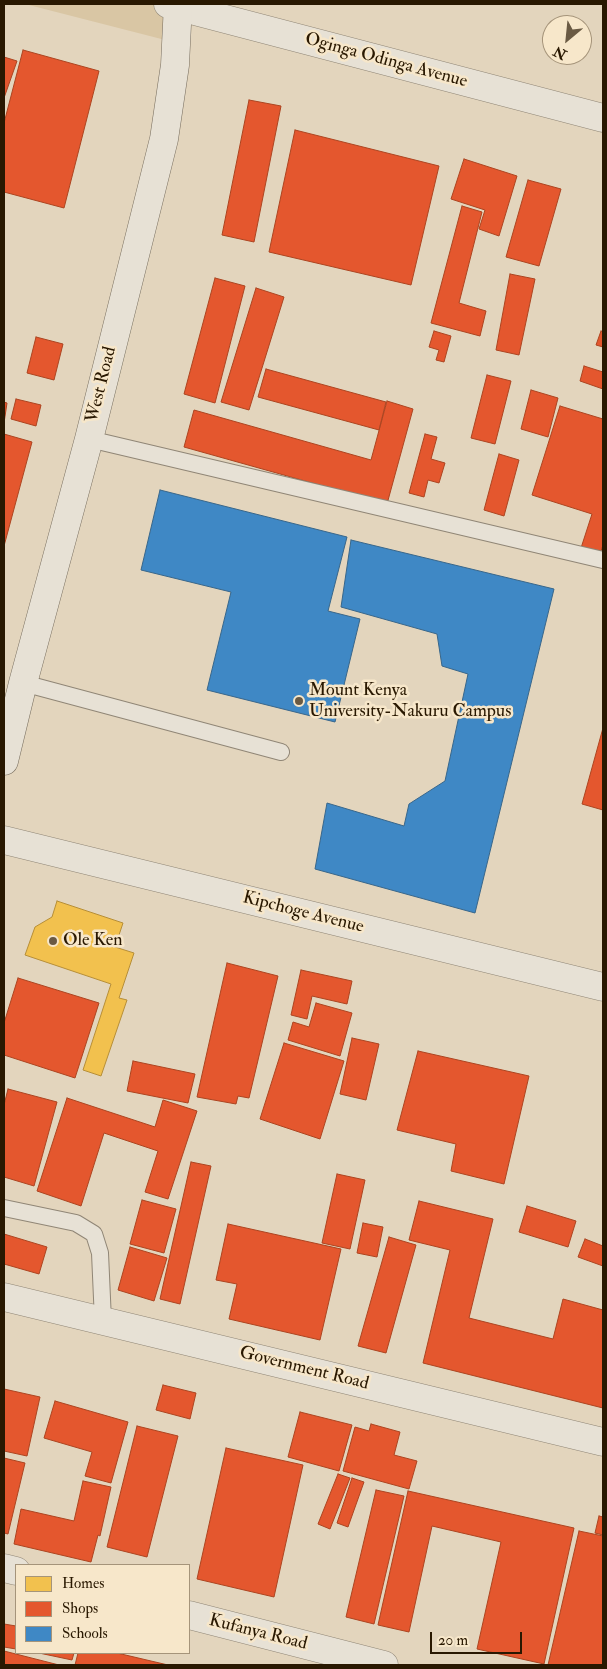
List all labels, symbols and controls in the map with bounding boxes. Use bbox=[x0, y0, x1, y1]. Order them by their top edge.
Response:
north arrow bbox=[542, 15, 592, 65]
street label: Oginga Odinga Avenue bbox=[302, 29, 470, 93]
text: N bbox=[551, 42, 570, 63]
street label: West Road bbox=[82, 345, 122, 425]
place label: Mount Kenya University-Nakuru Campus bbox=[309, 680, 511, 722]
marker: Mount Kenya University-Nakuru Campus bbox=[293, 695, 305, 707]
street label: Kipchoge Avenue bbox=[240, 888, 366, 938]
place label: Ole Ken bbox=[63, 930, 123, 952]
marker: Ole Ken bbox=[47, 935, 59, 947]
street label: Government Road bbox=[237, 1342, 371, 1396]
legend bbox=[15, 1564, 190, 1654]
text: Homes bbox=[62, 1574, 104, 1593]
text: Shops bbox=[62, 1599, 98, 1618]
street label: Kufanya Road bbox=[207, 1610, 309, 1656]
scale bar bbox=[432, 1622, 524, 1654]
text: Schools bbox=[62, 1624, 108, 1643]
text: 20 m bbox=[438, 1631, 468, 1650]

